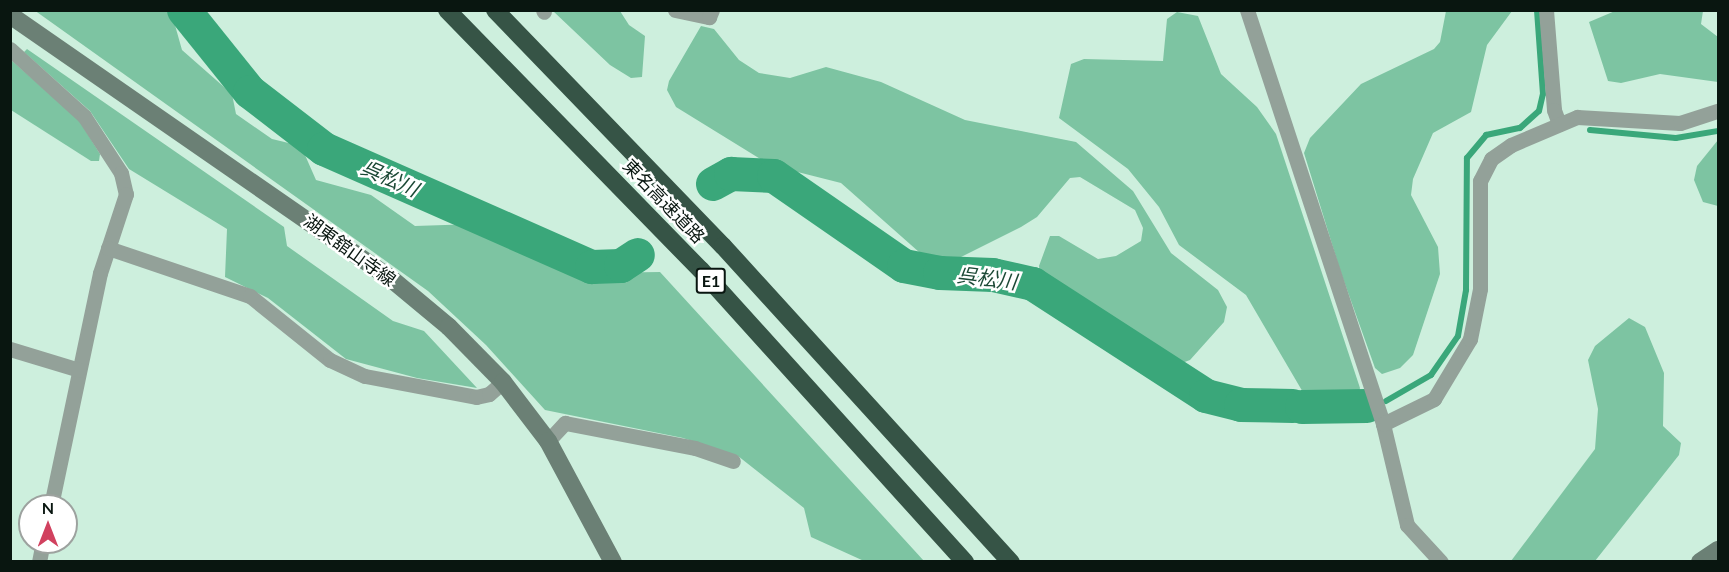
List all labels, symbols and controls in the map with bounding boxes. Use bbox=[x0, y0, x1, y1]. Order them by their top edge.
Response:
water label: 呉松川 bbox=[358, 155, 422, 201]
street label: 東名高速道路 bbox=[619, 155, 709, 247]
street label: 湖東舘山寺線 bbox=[300, 210, 400, 290]
water label: 呉松川 bbox=[956, 262, 1018, 294]
road number: E1 bbox=[694, 268, 728, 294]
north arrow bbox=[18, 494, 78, 554]
text: N bbox=[42, 498, 54, 517]

